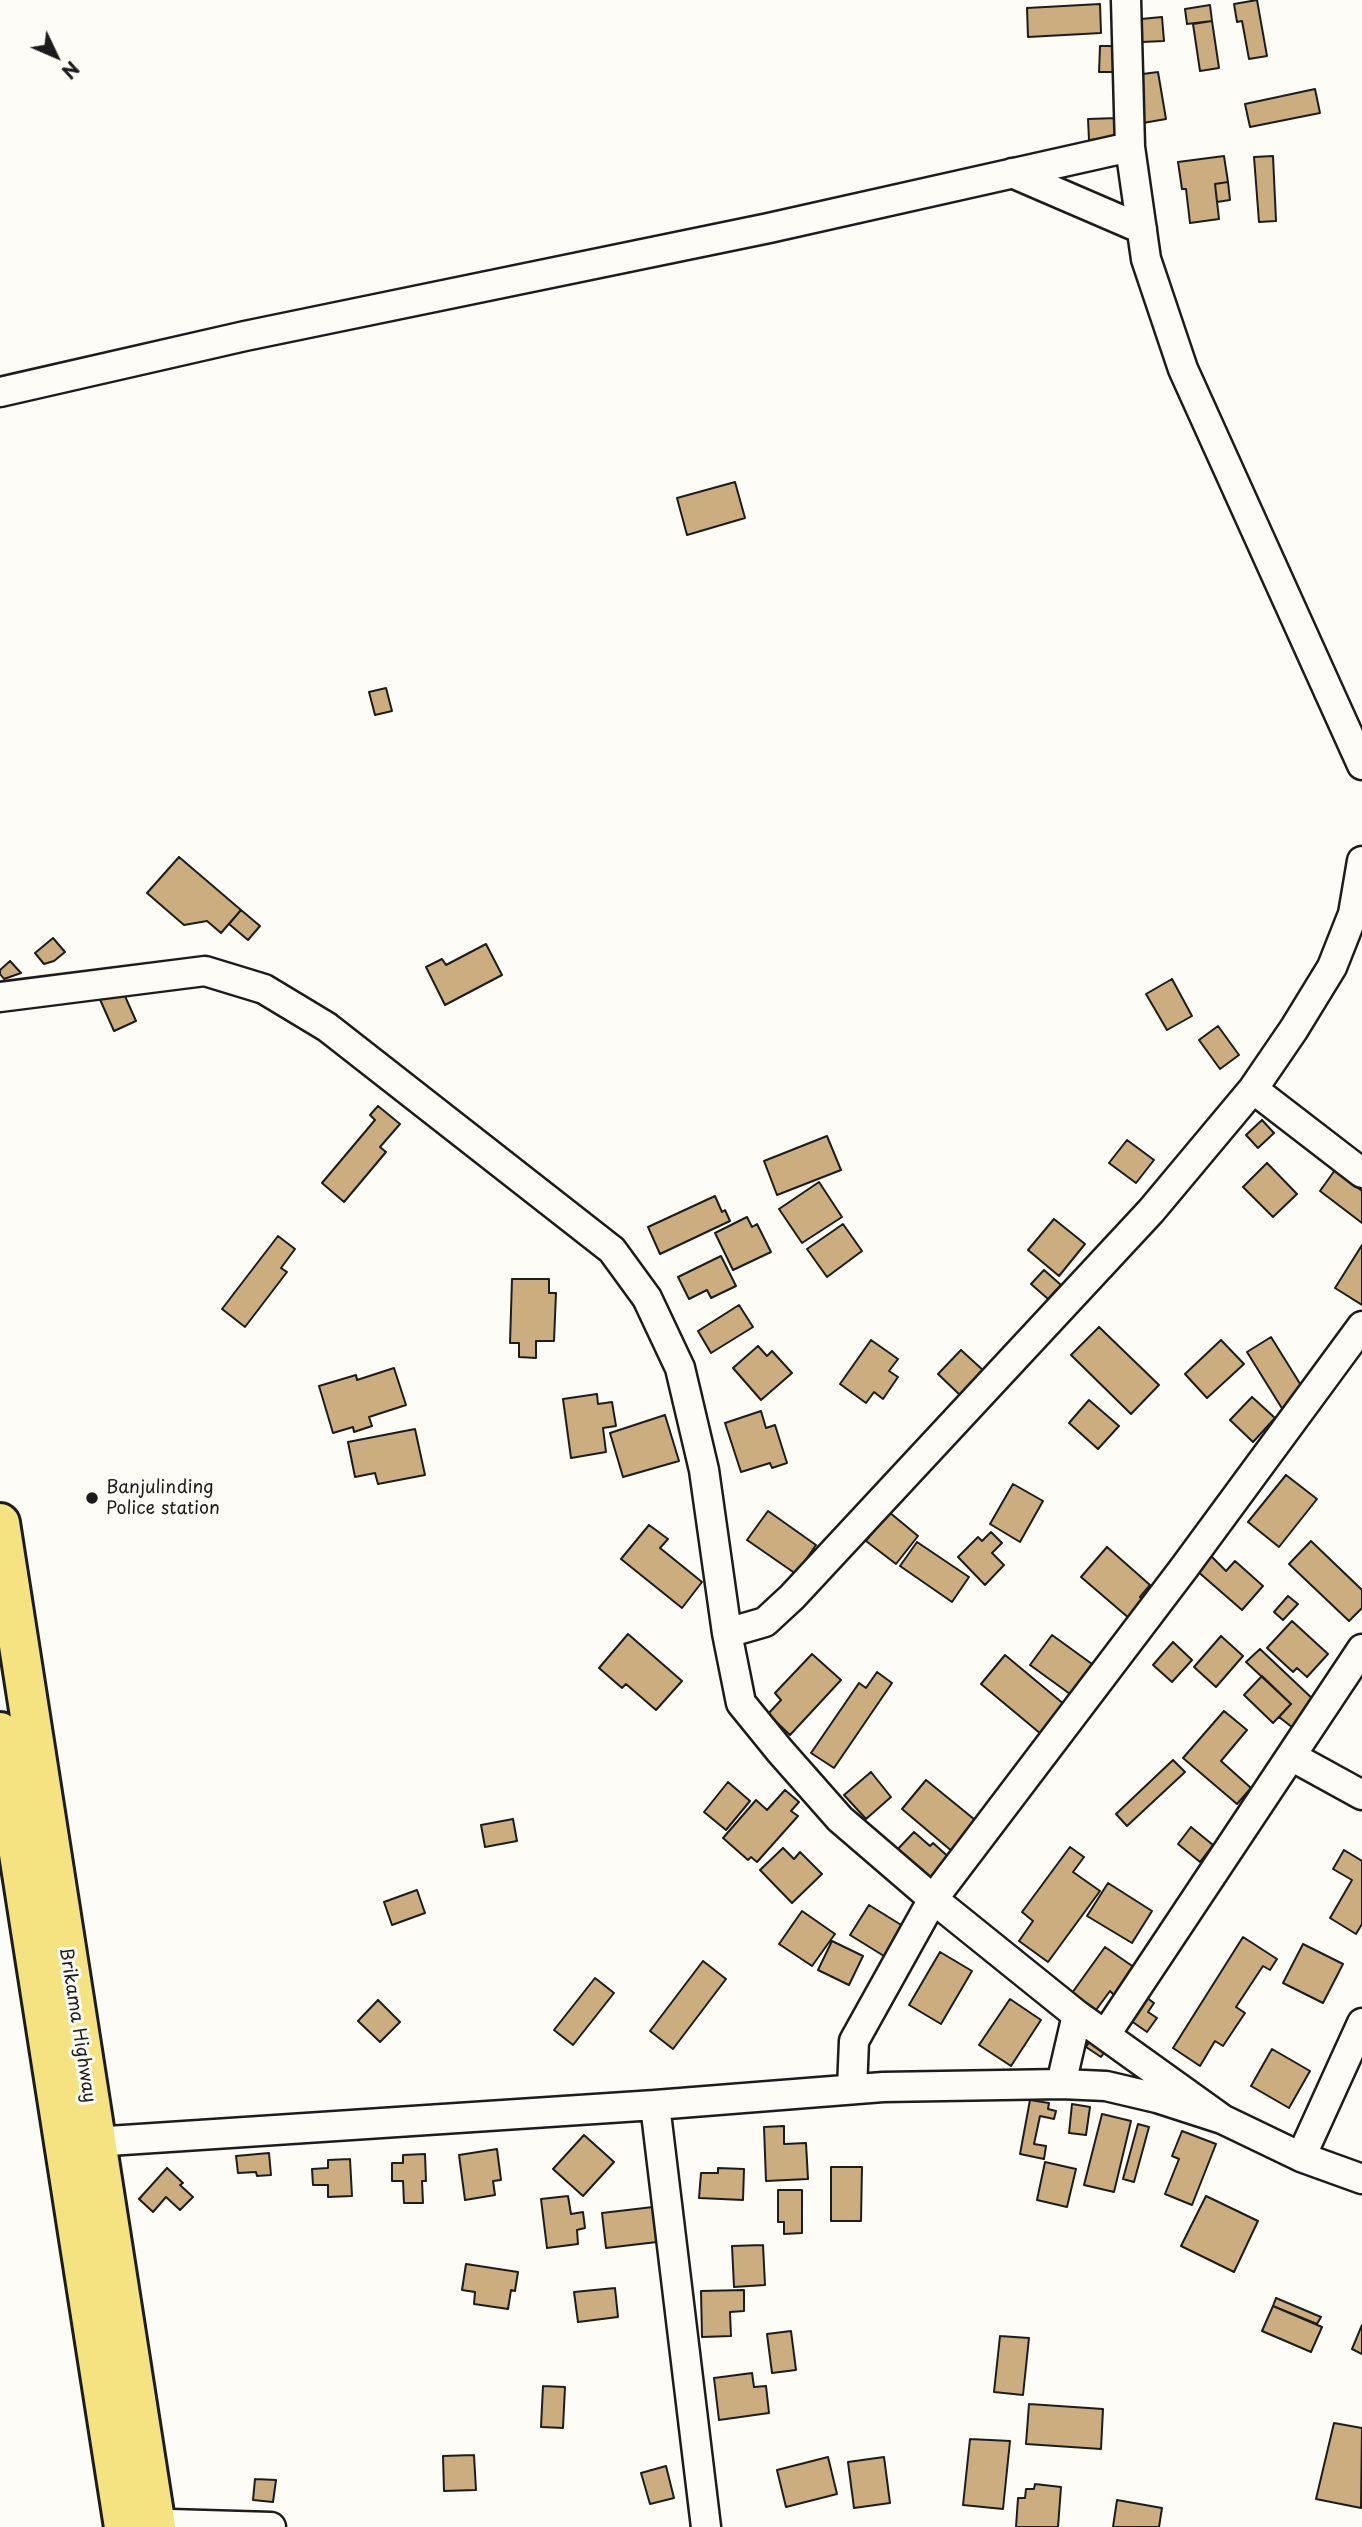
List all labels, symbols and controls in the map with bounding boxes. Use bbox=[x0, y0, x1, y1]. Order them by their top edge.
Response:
north arrow bbox=[21, 21, 91, 91]
text: N bbox=[56, 55, 86, 86]
place label: Banjulinding Police station bbox=[106, 1477, 220, 1520]
marker: Banjulinding Police station bbox=[84, 1490, 100, 1506]
street label: Brikama Highway bbox=[54, 1946, 100, 2104]

